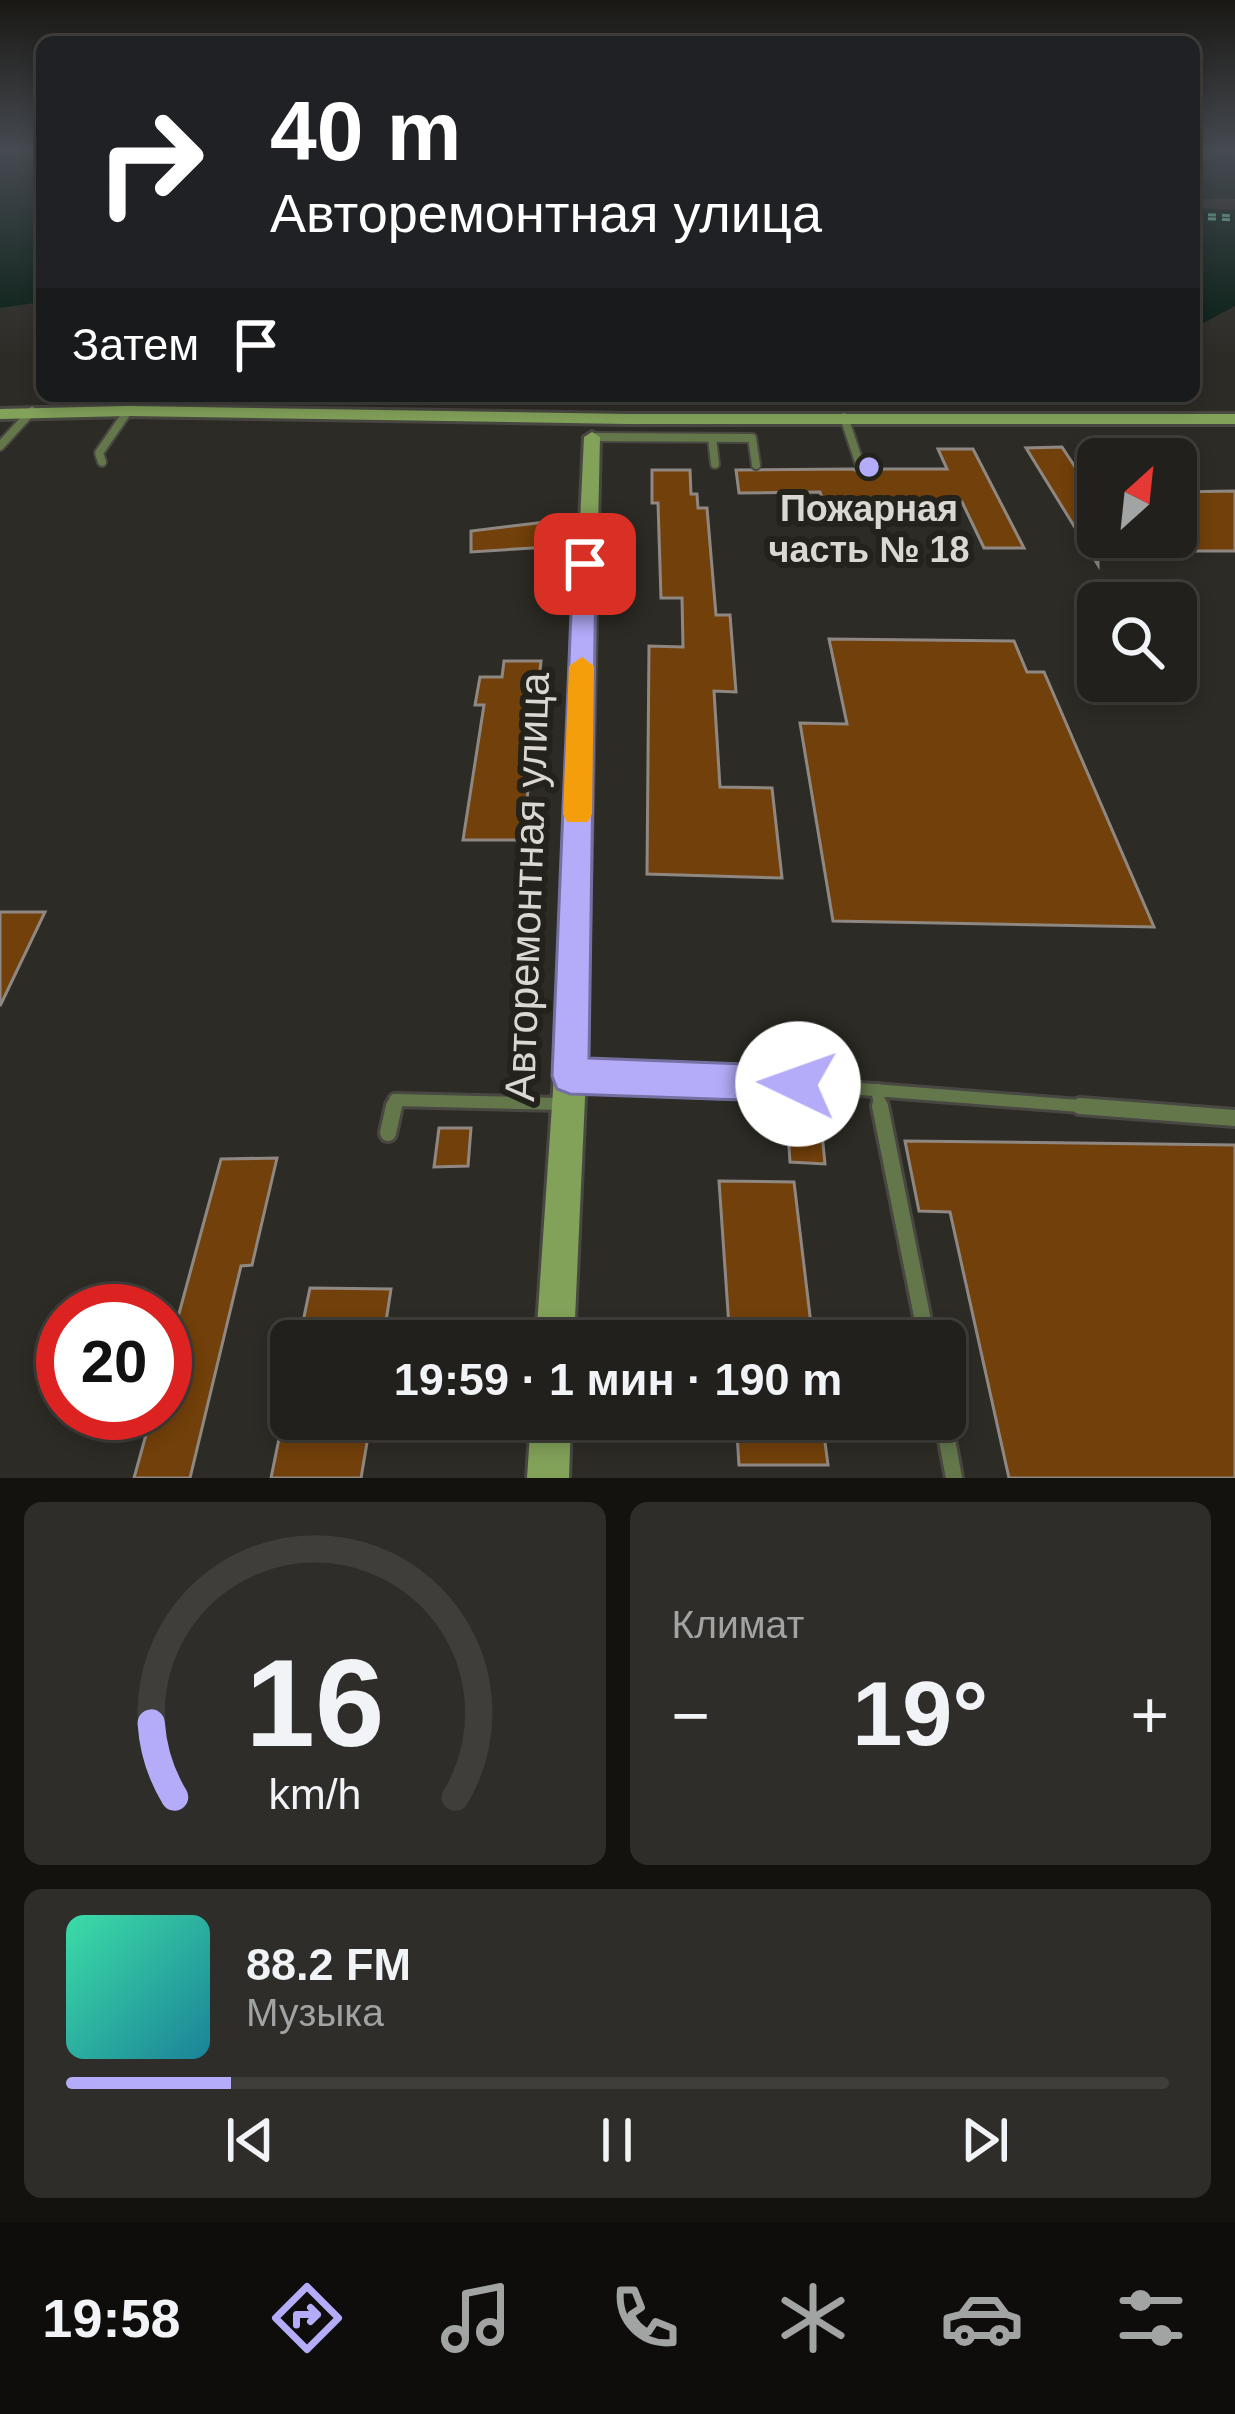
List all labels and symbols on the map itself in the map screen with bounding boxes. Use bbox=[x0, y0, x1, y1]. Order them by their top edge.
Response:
north arrow bbox=[1077, 438, 1197, 558]
marker: Пожарная часть № 18 bbox=[856, 454, 882, 480]
place label: Пожарная часть № 18 bbox=[769, 488, 969, 570]
pin bbox=[534, 513, 636, 615]
street label: Авторемонтная улица bbox=[496, 671, 558, 1102]
position arrow bbox=[735, 1021, 861, 1147]
speed limit sign: 20 bbox=[36, 1284, 192, 1440]

